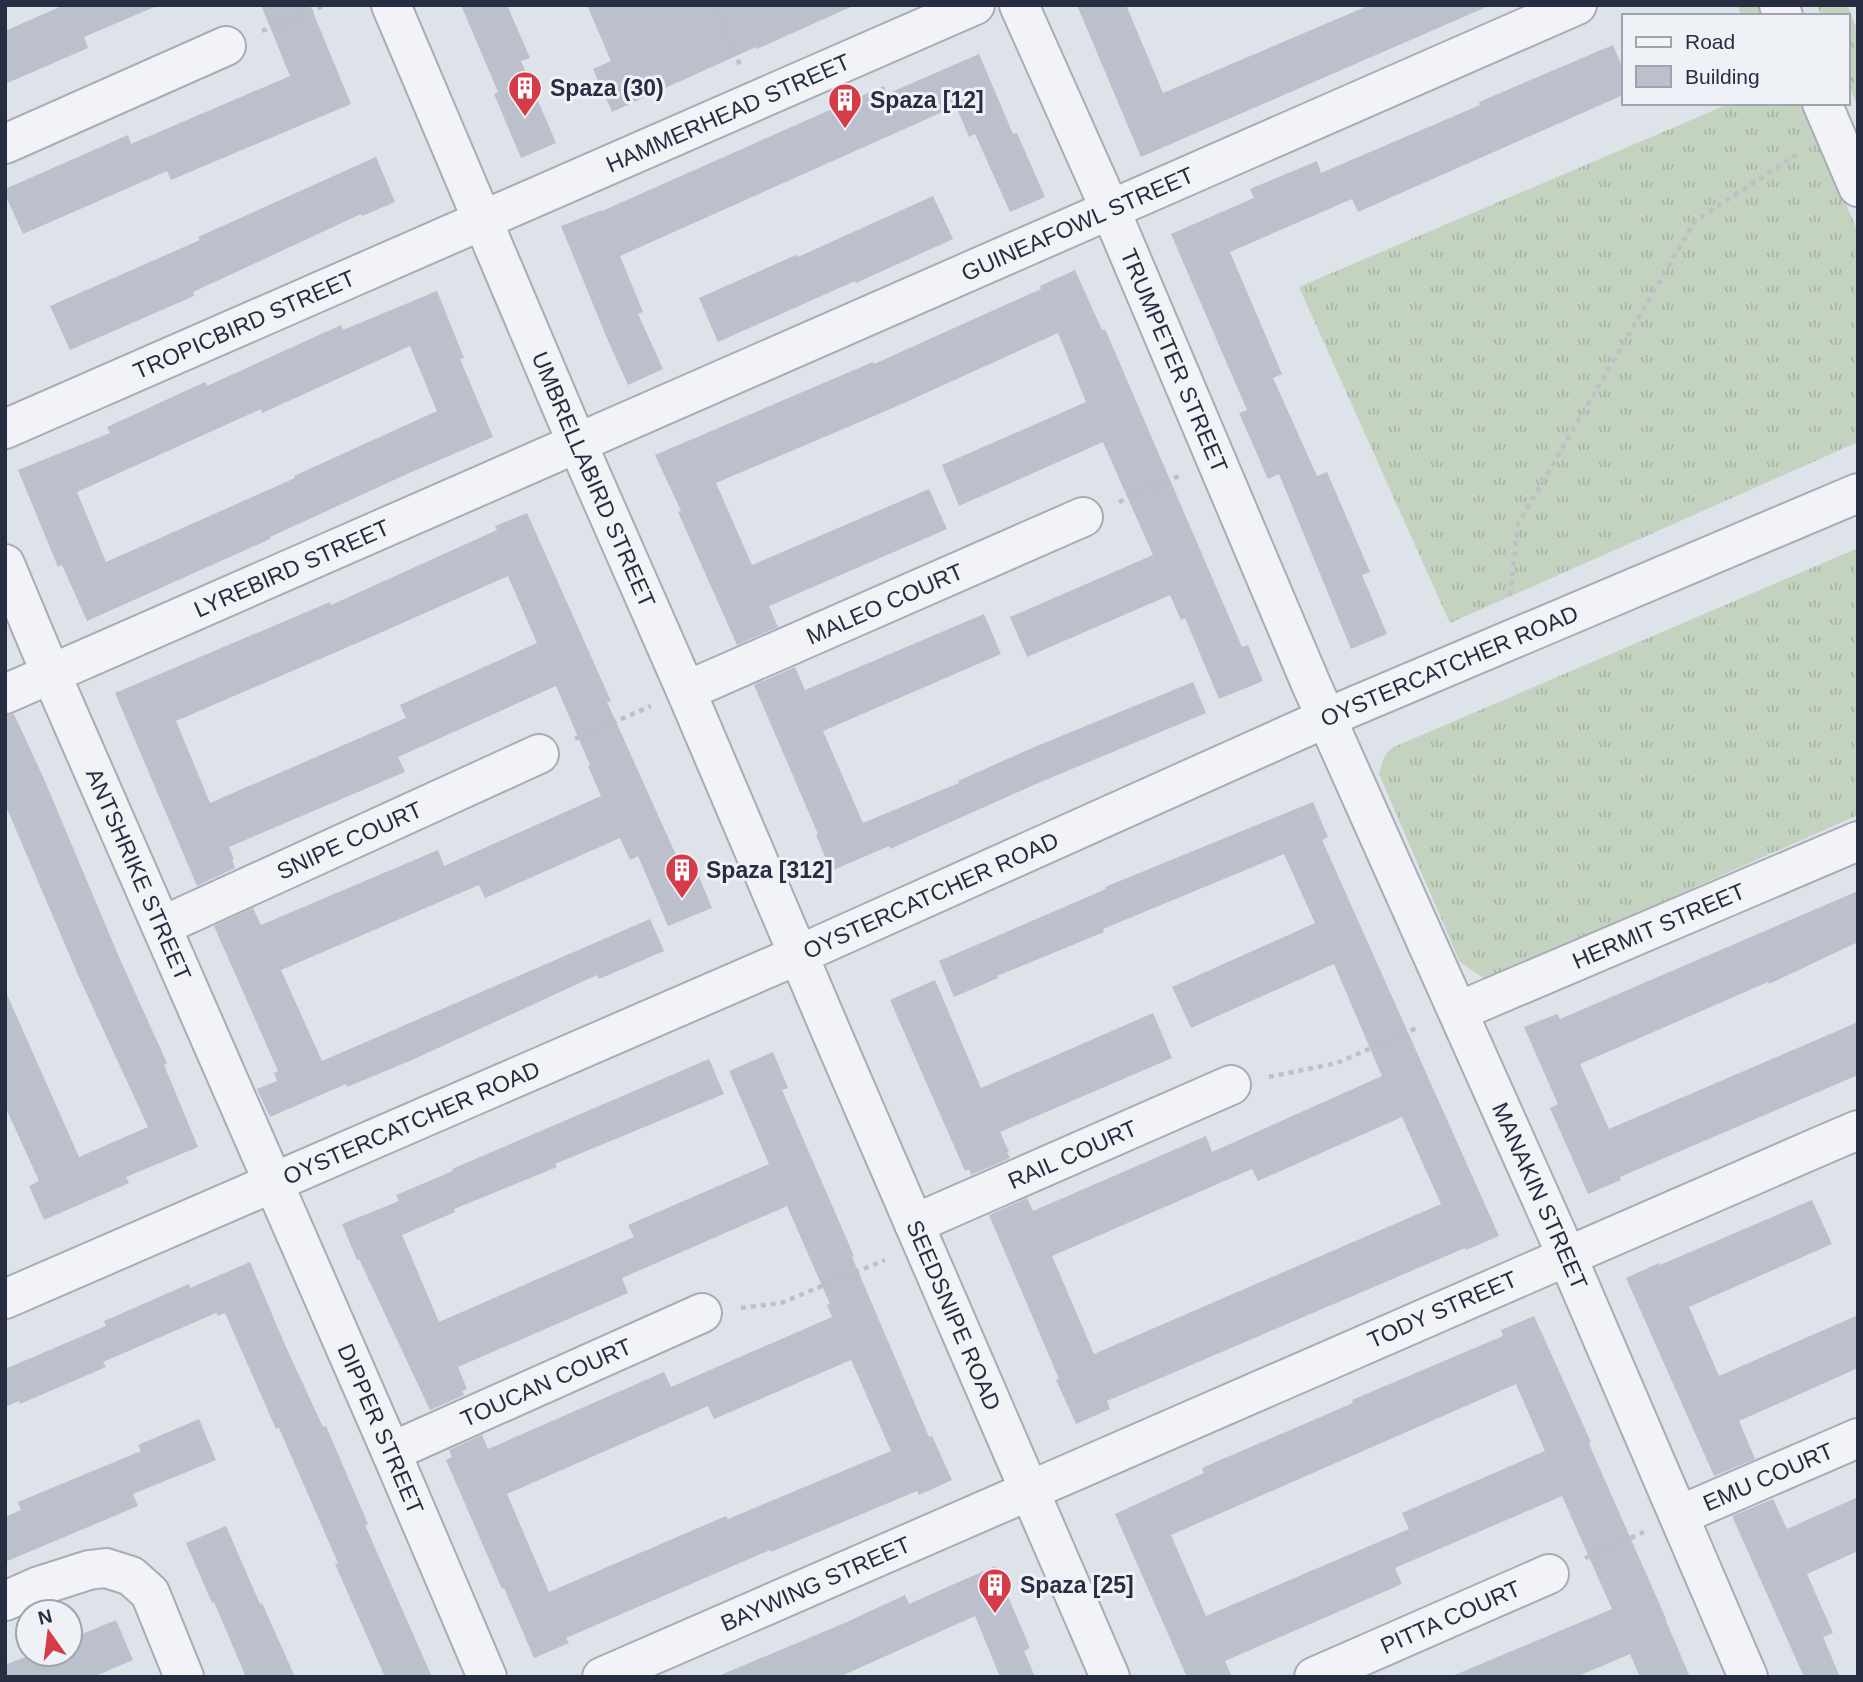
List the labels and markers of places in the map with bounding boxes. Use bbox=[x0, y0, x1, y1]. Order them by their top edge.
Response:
building icon: Spaza (30) bbox=[506, 69, 544, 118]
place label: Spaza (30) bbox=[550, 75, 664, 101]
building icon: Spaza [12] bbox=[826, 81, 864, 130]
place label: Spaza [12] bbox=[870, 87, 984, 113]
building icon: Spaza [312] bbox=[663, 851, 701, 900]
place label: Spaza [312] bbox=[706, 857, 833, 883]
building icon: Spaza [25] bbox=[976, 1566, 1014, 1615]
place label: Spaza [25] bbox=[1020, 1572, 1134, 1598]

